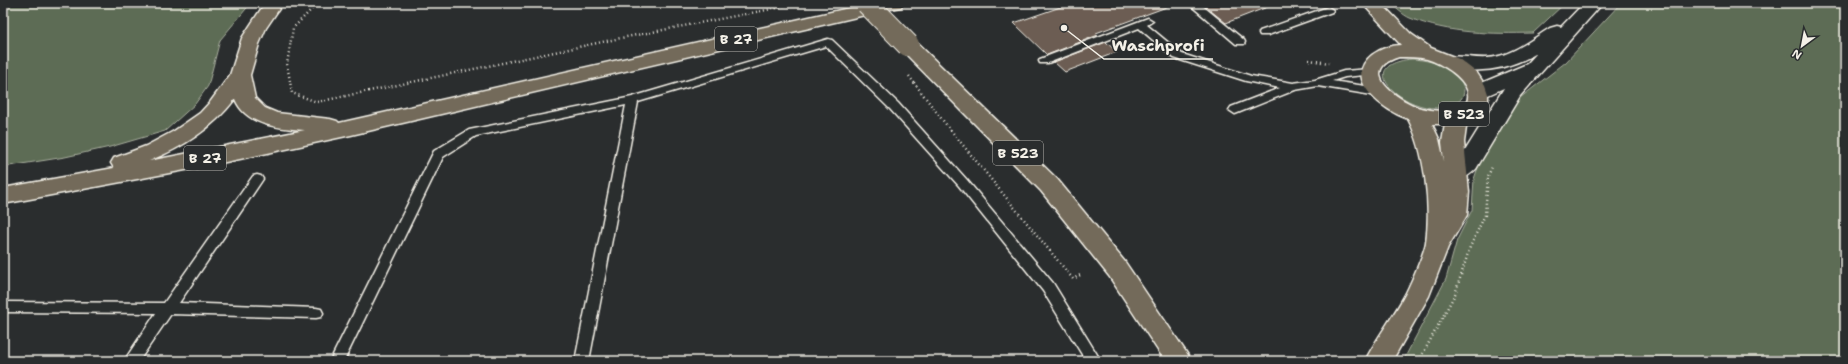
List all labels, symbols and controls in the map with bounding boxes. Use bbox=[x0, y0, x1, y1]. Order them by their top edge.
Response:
north arrow bbox=[1782, 26, 1822, 66]
road number: B 27 bbox=[715, 27, 757, 51]
callout: Waschprofi bbox=[1104, 31, 1213, 59]
text: Waschprofi bbox=[1111, 35, 1205, 56]
text: N bbox=[1789, 45, 1805, 63]
road number: B 523 bbox=[1439, 102, 1489, 126]
road number: B 523 bbox=[993, 141, 1043, 165]
road number: B 27 bbox=[184, 146, 226, 170]

